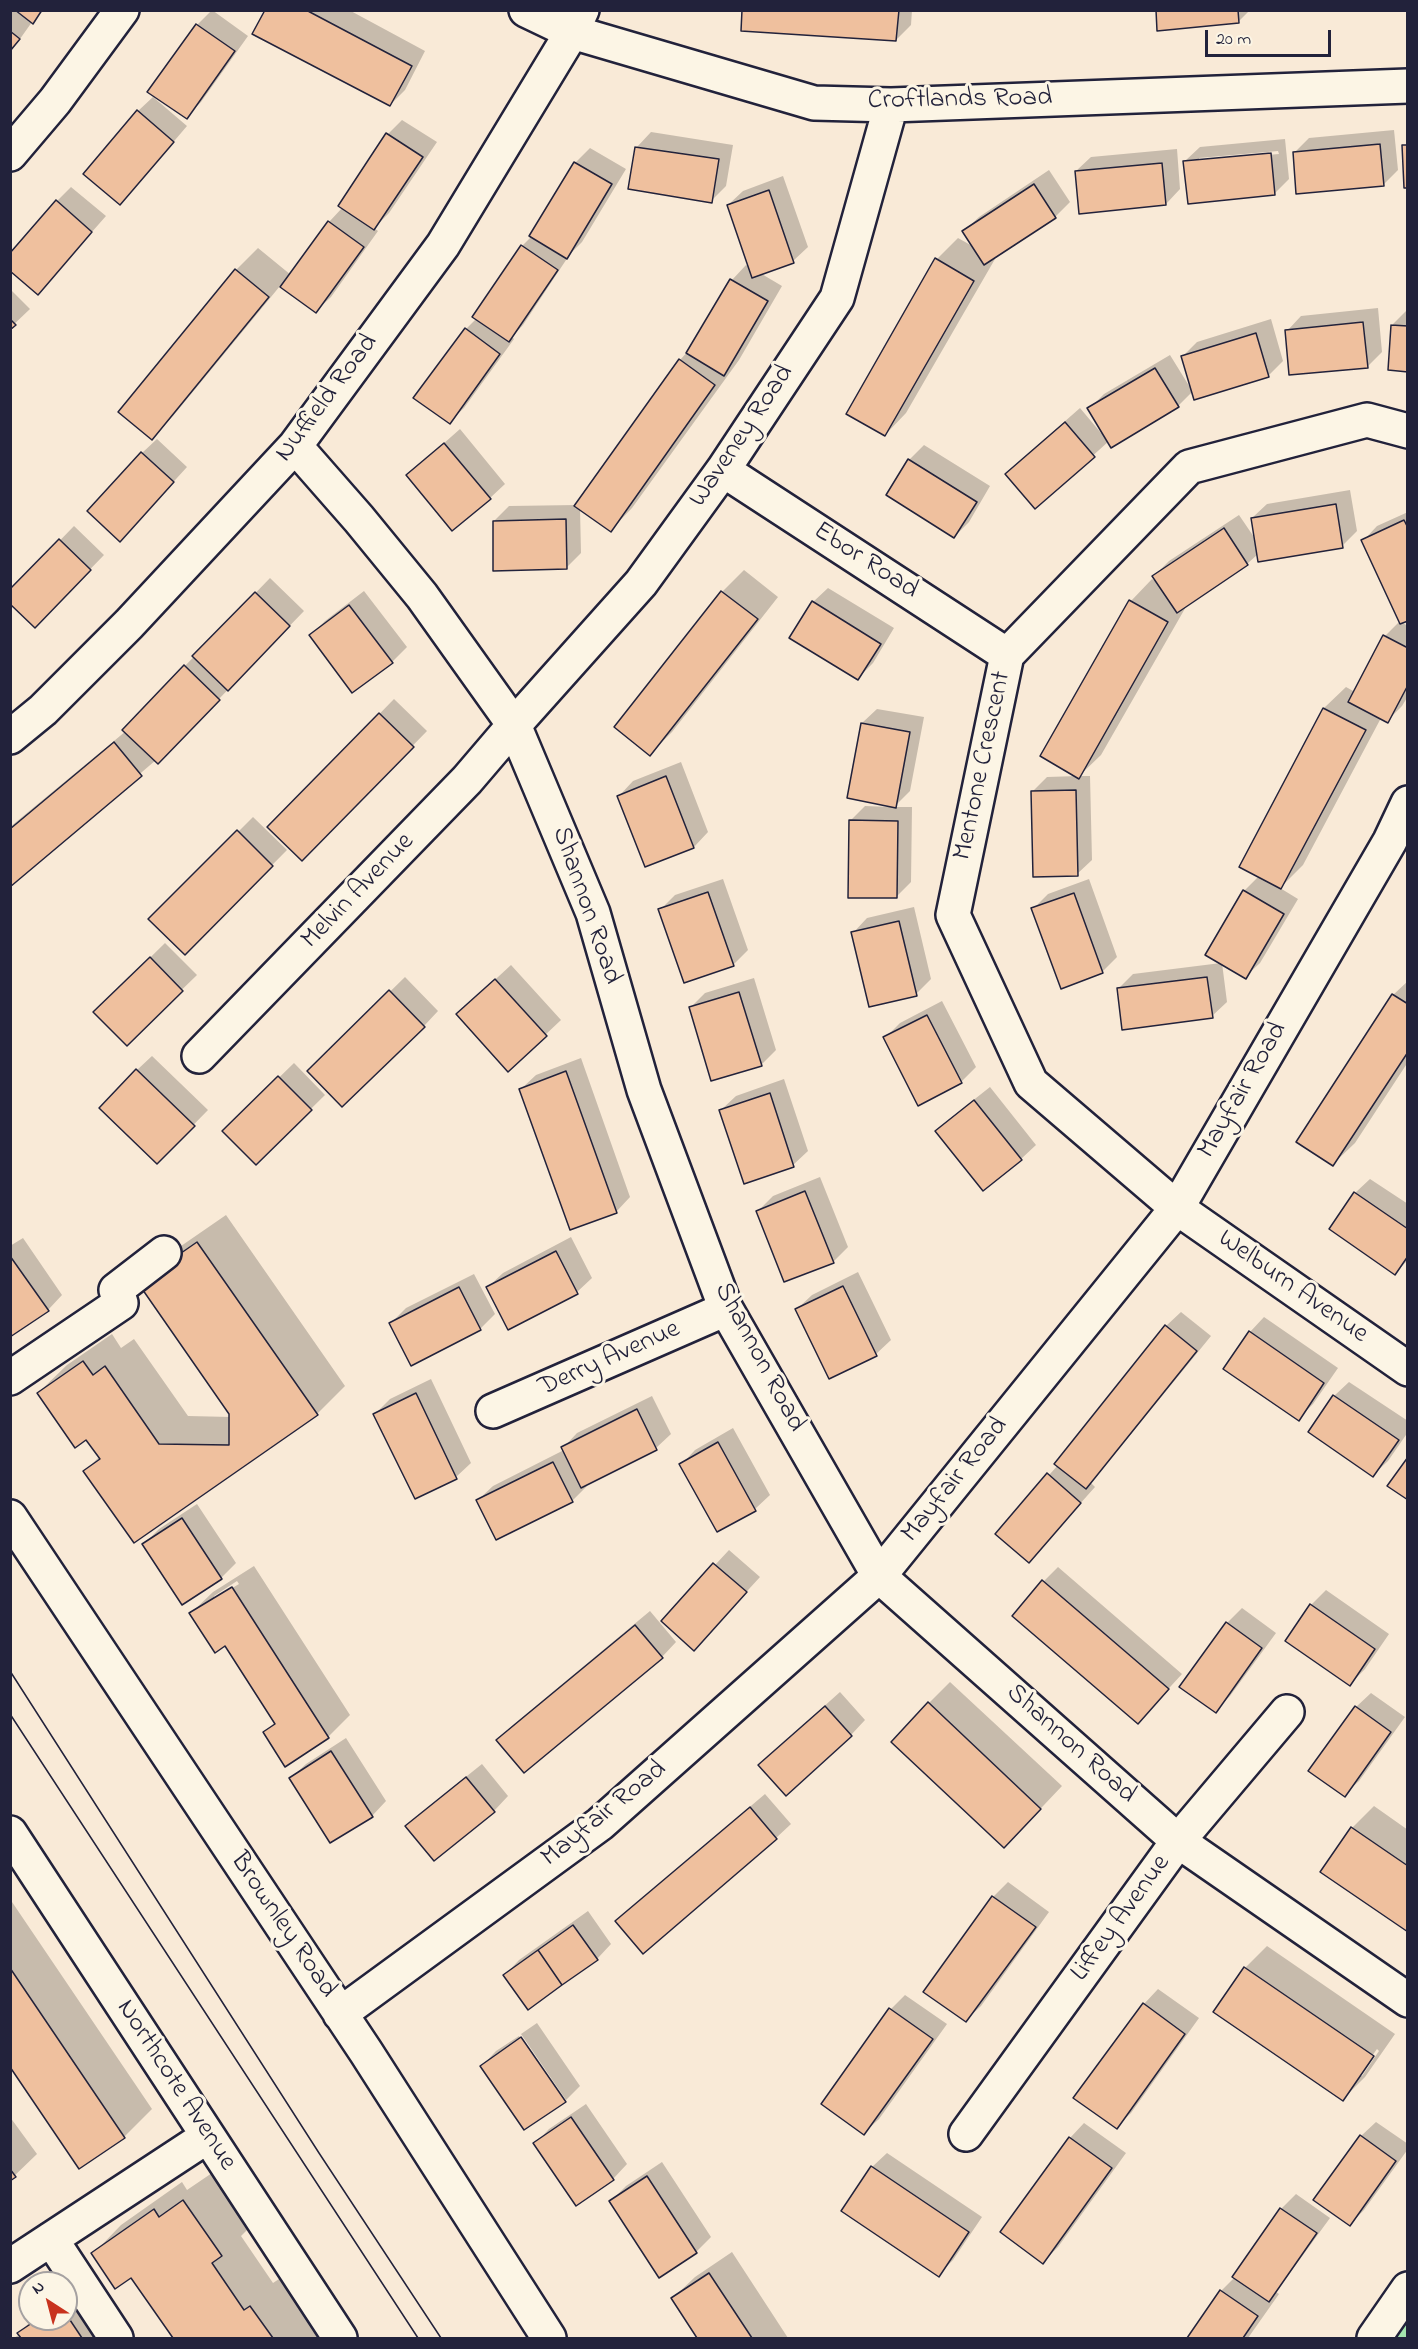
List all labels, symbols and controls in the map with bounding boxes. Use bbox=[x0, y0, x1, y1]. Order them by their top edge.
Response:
scale bar bbox=[1208, 18, 1334, 56]
text: 20 m bbox=[1216, 27, 1251, 53]
street label: Croftlands Road bbox=[867, 83, 1053, 119]
street label: Nuffield Road bbox=[269, 329, 387, 469]
street label: Waveney Road bbox=[684, 360, 802, 514]
street label: Ebor Road bbox=[806, 516, 924, 608]
street label: Mentone Crescent bbox=[948, 668, 1020, 864]
street label: Shannon Road bbox=[543, 823, 627, 989]
street label: Melvin Avenue bbox=[296, 827, 422, 957]
street label: Mayfair Road bbox=[1192, 1017, 1296, 1165]
street label: Welburn Avenue bbox=[1210, 1224, 1374, 1352]
street label: Shannon Road bbox=[705, 1278, 811, 1438]
street label: Derry Avenue bbox=[534, 1314, 686, 1406]
street label: Mayfair Road bbox=[896, 1412, 1016, 1550]
street label: Shannon Road bbox=[998, 1678, 1142, 1812]
street label: Mayfair Road bbox=[536, 1755, 674, 1875]
street label: Brownley Road bbox=[221, 1847, 343, 2005]
street label: Liffey Avenue bbox=[1065, 1849, 1179, 1989]
street label: Northcote Avenue bbox=[108, 1994, 242, 2178]
north arrow bbox=[18, 2271, 78, 2331]
text: N bbox=[27, 2275, 50, 2301]

